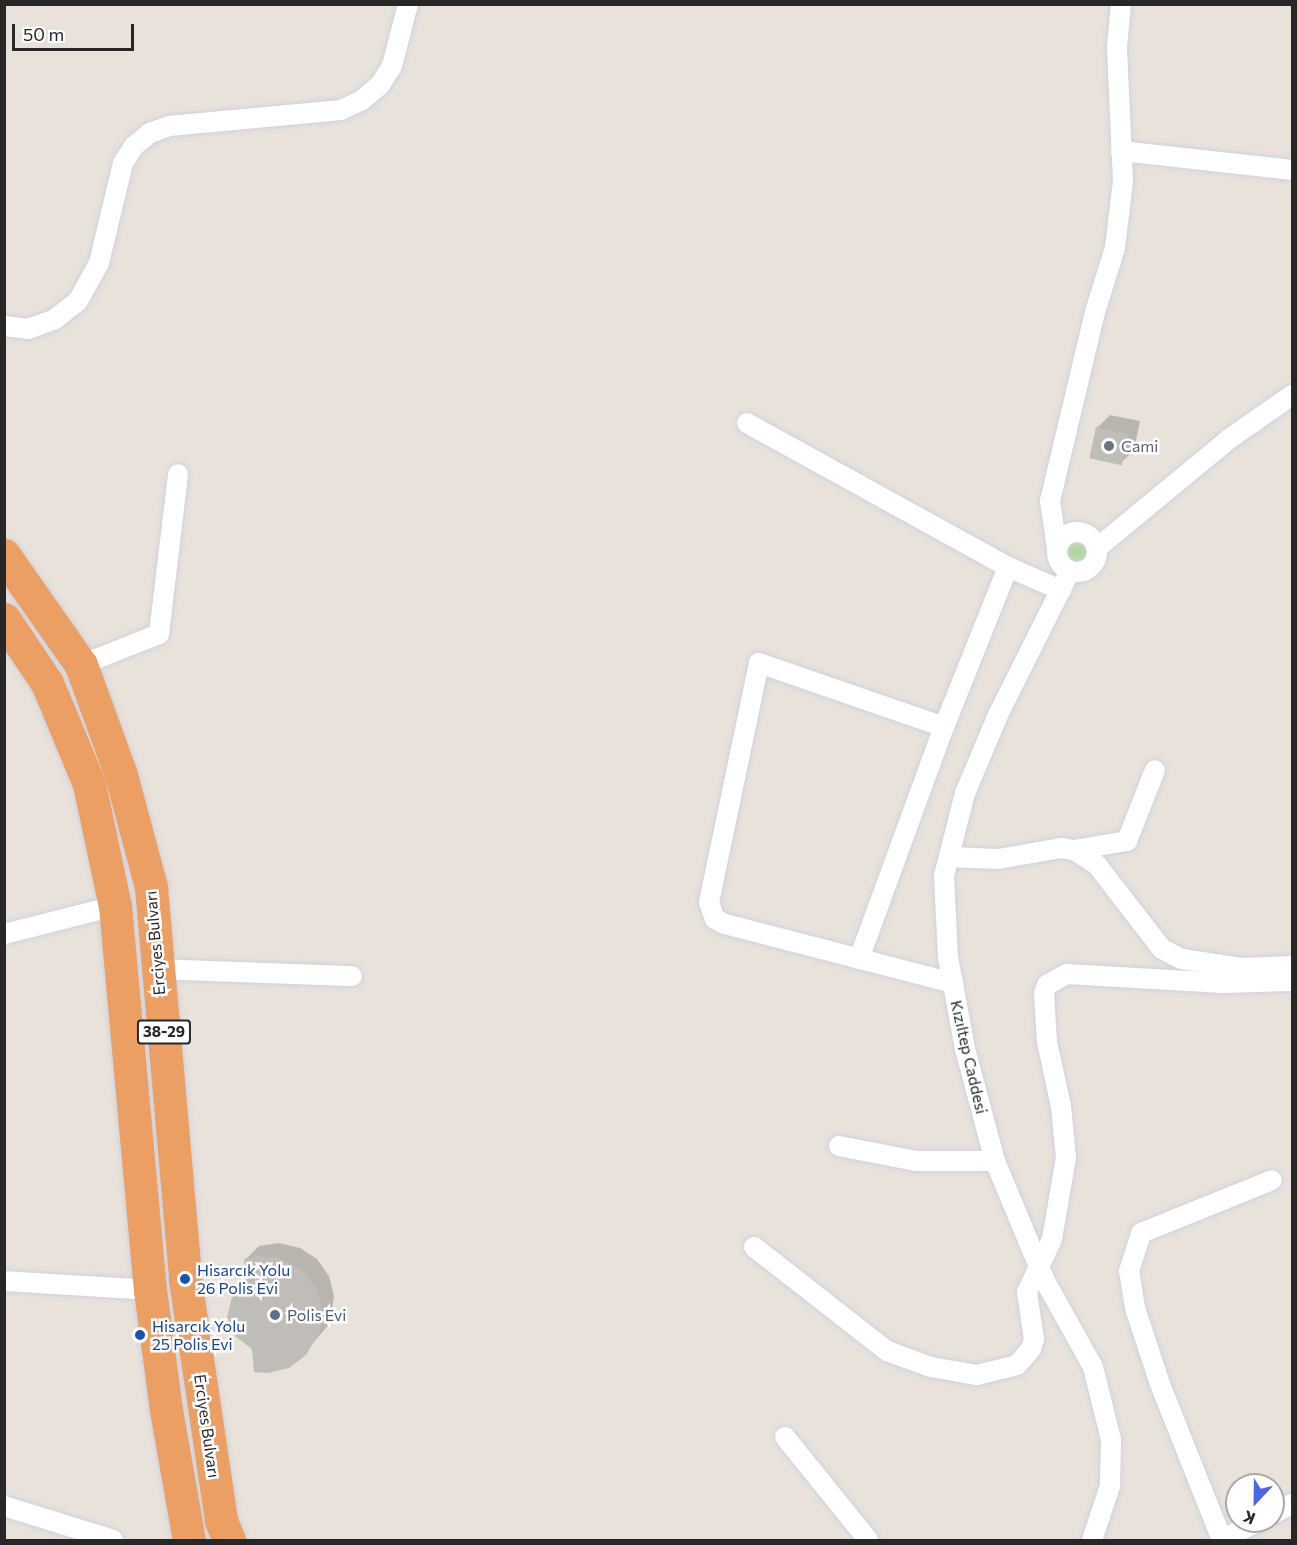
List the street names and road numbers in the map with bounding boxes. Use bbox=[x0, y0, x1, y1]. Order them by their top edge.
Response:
street label: Erciyes Bulvarı bbox=[141, 890, 169, 996]
street label: Kızıltep Caddesi bbox=[947, 998, 991, 1116]
road number: 38-29 bbox=[136, 1020, 192, 1044]
street label: Erciyes Bulvarı bbox=[190, 1373, 224, 1479]

